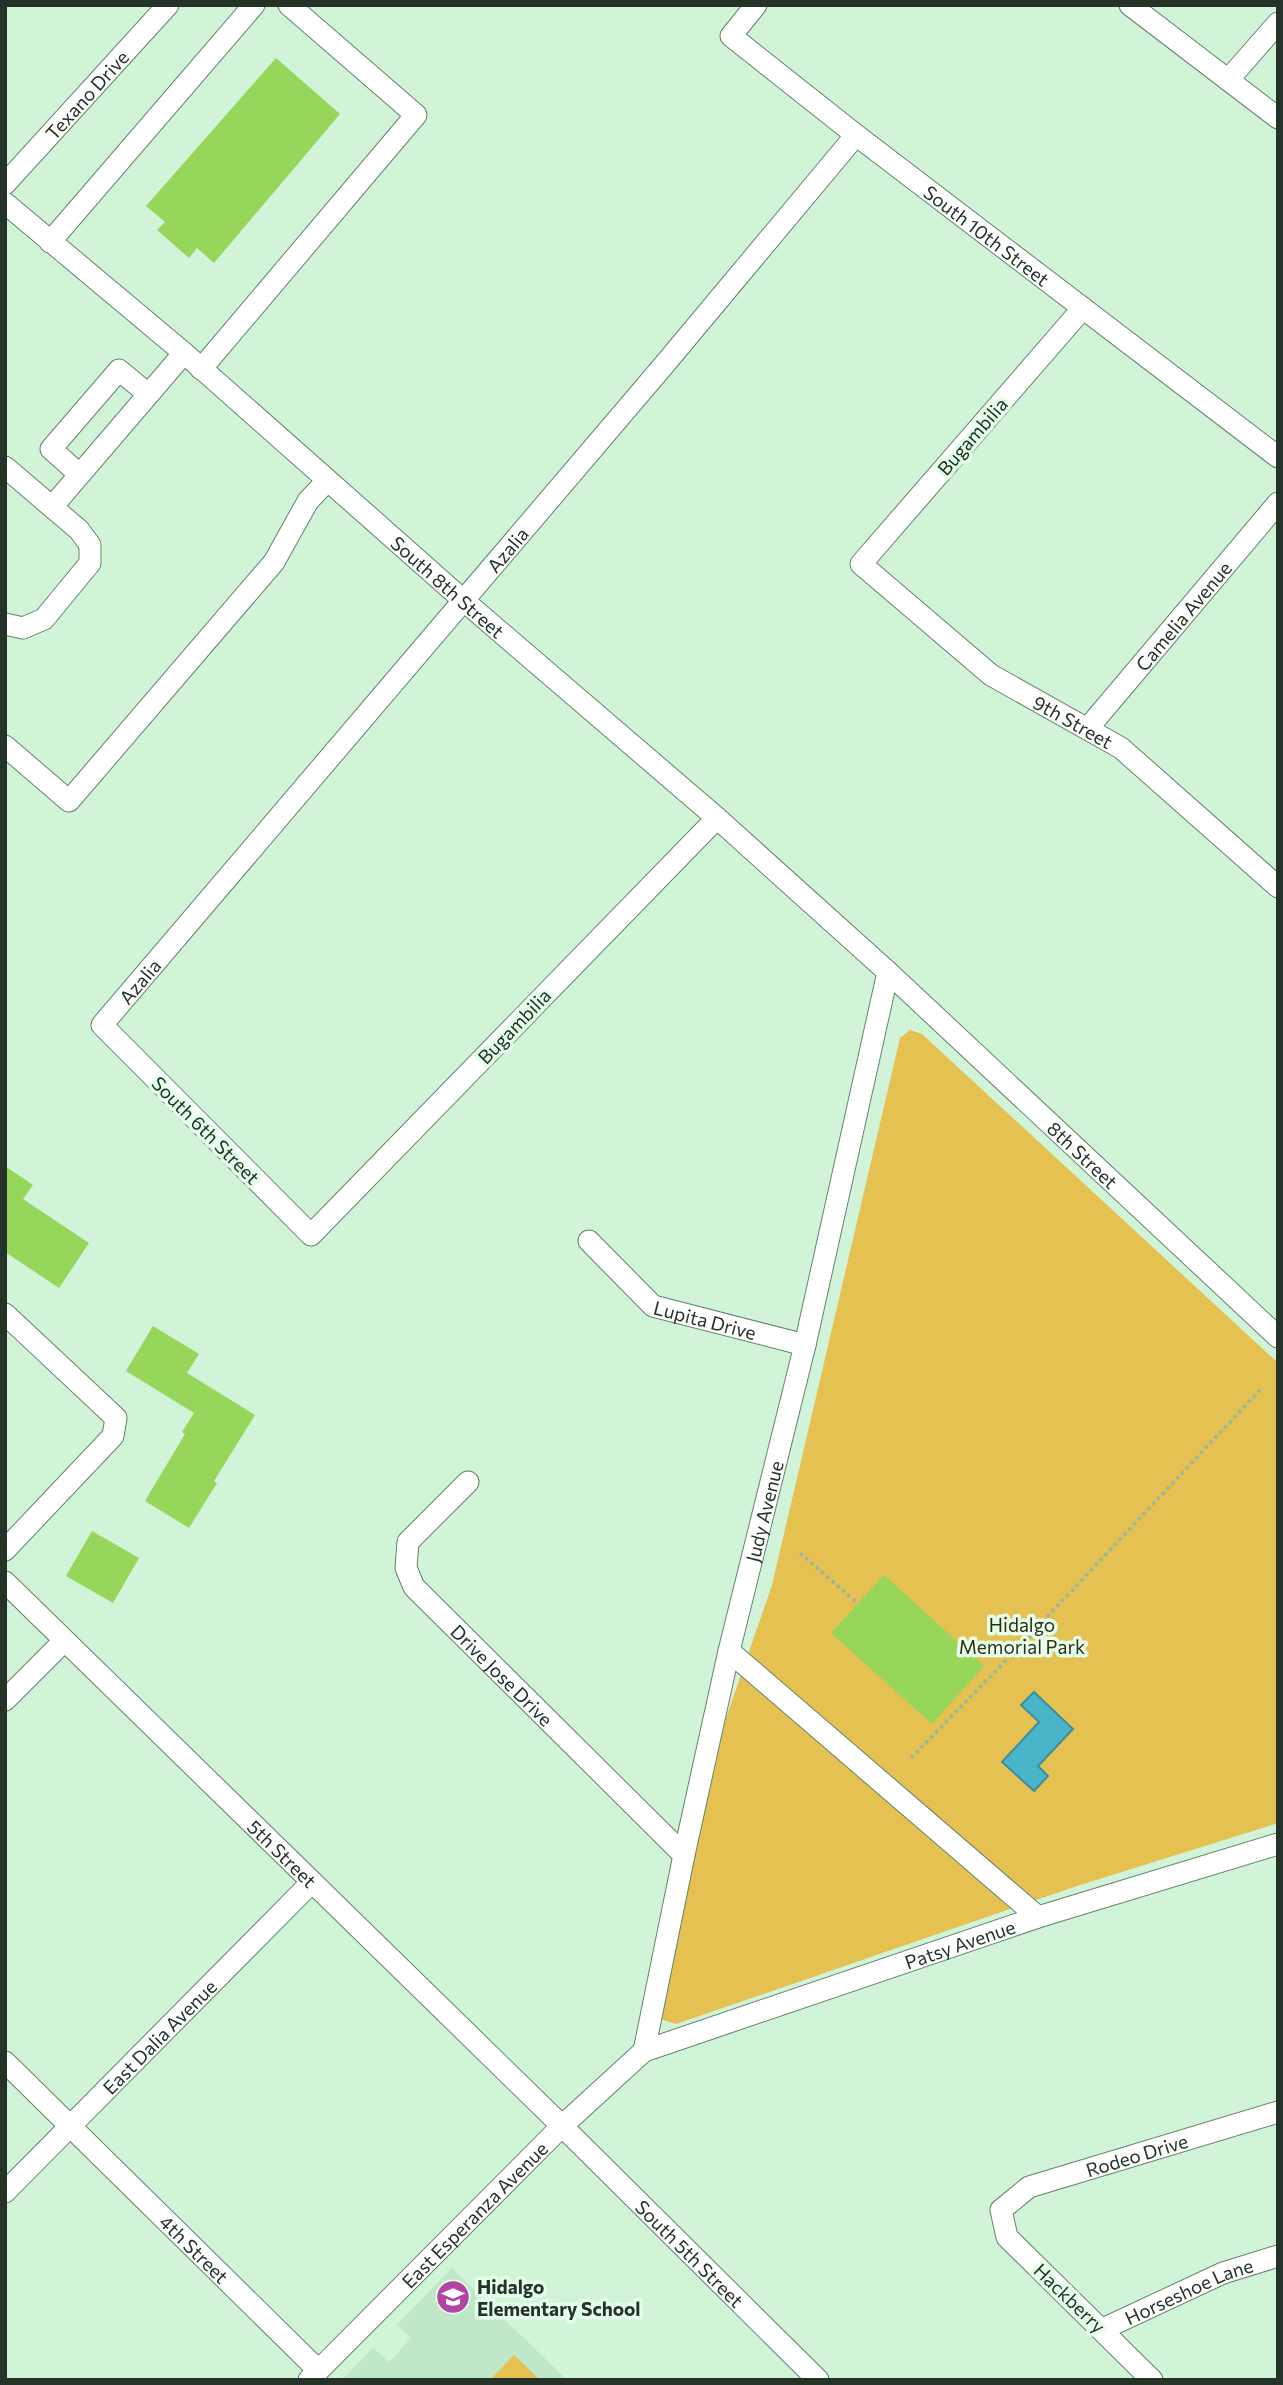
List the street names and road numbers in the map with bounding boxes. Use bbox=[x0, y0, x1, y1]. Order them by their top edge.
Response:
street label: Texano Drive bbox=[40, 45, 133, 144]
street label: South 10th Street bbox=[920, 180, 1055, 290]
street label: Bugambilia bbox=[932, 392, 1012, 480]
street label: Azalia bbox=[481, 522, 533, 577]
street label: South 8th Street bbox=[387, 531, 510, 642]
street label: Camelia Avenue bbox=[1130, 556, 1236, 675]
street label: 9th Street bbox=[1029, 690, 1117, 753]
street label: Azalia bbox=[114, 954, 165, 1008]
street label: Bugambilia bbox=[473, 984, 555, 1068]
street label: South 6th Street bbox=[147, 1071, 265, 1189]
street label: 8th Street bbox=[1043, 1116, 1123, 1193]
street label: Lupita Drive bbox=[651, 1295, 759, 1344]
street label: Judy Avenue bbox=[740, 1458, 787, 1564]
street label: Drive Jose Drive bbox=[446, 1619, 558, 1730]
street label: 5th Street bbox=[243, 1814, 322, 1892]
street label: Patsy Avenue bbox=[901, 1914, 1018, 1973]
street label: East Dalia Avenue bbox=[97, 1974, 221, 2098]
street label: Rodeo Drive bbox=[1083, 2128, 1190, 2181]
street label: East Esperanza Avenue bbox=[396, 2136, 552, 2292]
street label: South 5th Street bbox=[631, 2195, 749, 2312]
street label: 4th Street bbox=[155, 2210, 234, 2288]
street label: Horseshoe Lane bbox=[1121, 2253, 1256, 2329]
street label: Hackberry bbox=[1030, 2258, 1111, 2338]

